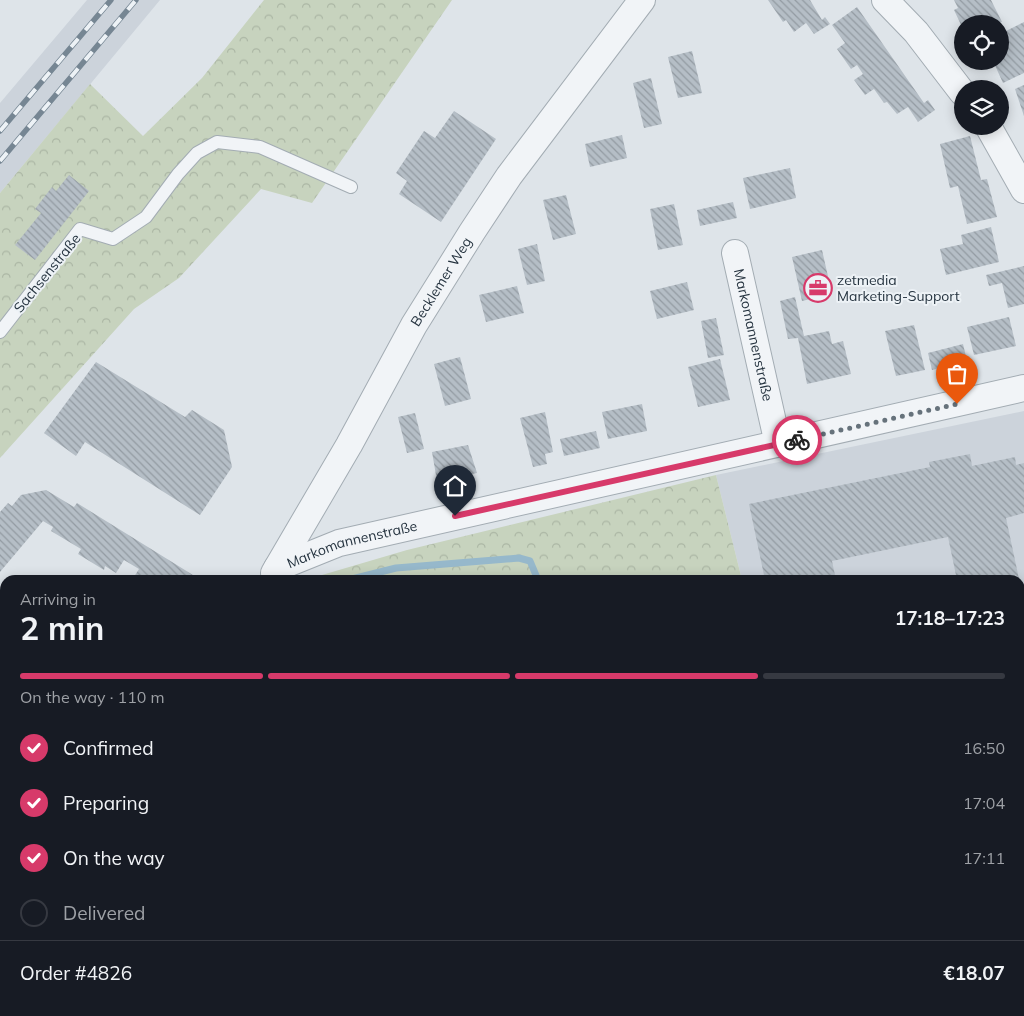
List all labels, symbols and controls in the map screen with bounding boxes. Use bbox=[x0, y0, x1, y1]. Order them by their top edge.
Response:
map controls bbox=[954, 15, 1009, 135]
button: locate bbox=[954, 15, 1009, 70]
button: layers bbox=[954, 80, 1009, 135]
street label: Sachsenstraße bbox=[10, 230, 84, 316]
street label: Becklemer Weg bbox=[407, 234, 476, 330]
street label: Markomannenstraße bbox=[730, 267, 777, 403]
place label: zetmedia Marketing-Support bbox=[837, 271, 960, 305]
office icon: zetmedia Marketing-Support bbox=[803, 273, 833, 303]
pin bbox=[936, 353, 978, 404]
icon: bag bbox=[943, 360, 971, 388]
courier bbox=[772, 415, 822, 465]
icon: bike bbox=[783, 426, 811, 454]
pin bbox=[434, 465, 476, 516]
icon: home bbox=[441, 472, 469, 500]
street label: Markomannenstraße bbox=[284, 517, 419, 572]
text: Arriving in bbox=[20, 589, 96, 609]
text: 17:18–17:23 bbox=[895, 606, 1005, 630]
text: 2 min bbox=[20, 608, 104, 648]
text: On the way · 110 m bbox=[20, 687, 165, 707]
icon: check bbox=[20, 734, 48, 762]
text: Confirmed bbox=[63, 736, 154, 760]
text: 16:50 bbox=[963, 738, 1005, 758]
icon: check bbox=[20, 789, 48, 817]
text: Preparing bbox=[63, 791, 149, 815]
text: 17:04 bbox=[963, 793, 1005, 813]
icon: check bbox=[20, 844, 48, 872]
text: On the way bbox=[63, 846, 165, 870]
text: 17:11 bbox=[963, 848, 1005, 868]
text: Delivered bbox=[63, 901, 145, 925]
text: Order #4826 bbox=[20, 961, 132, 985]
text: €18.07 bbox=[943, 961, 1005, 985]

